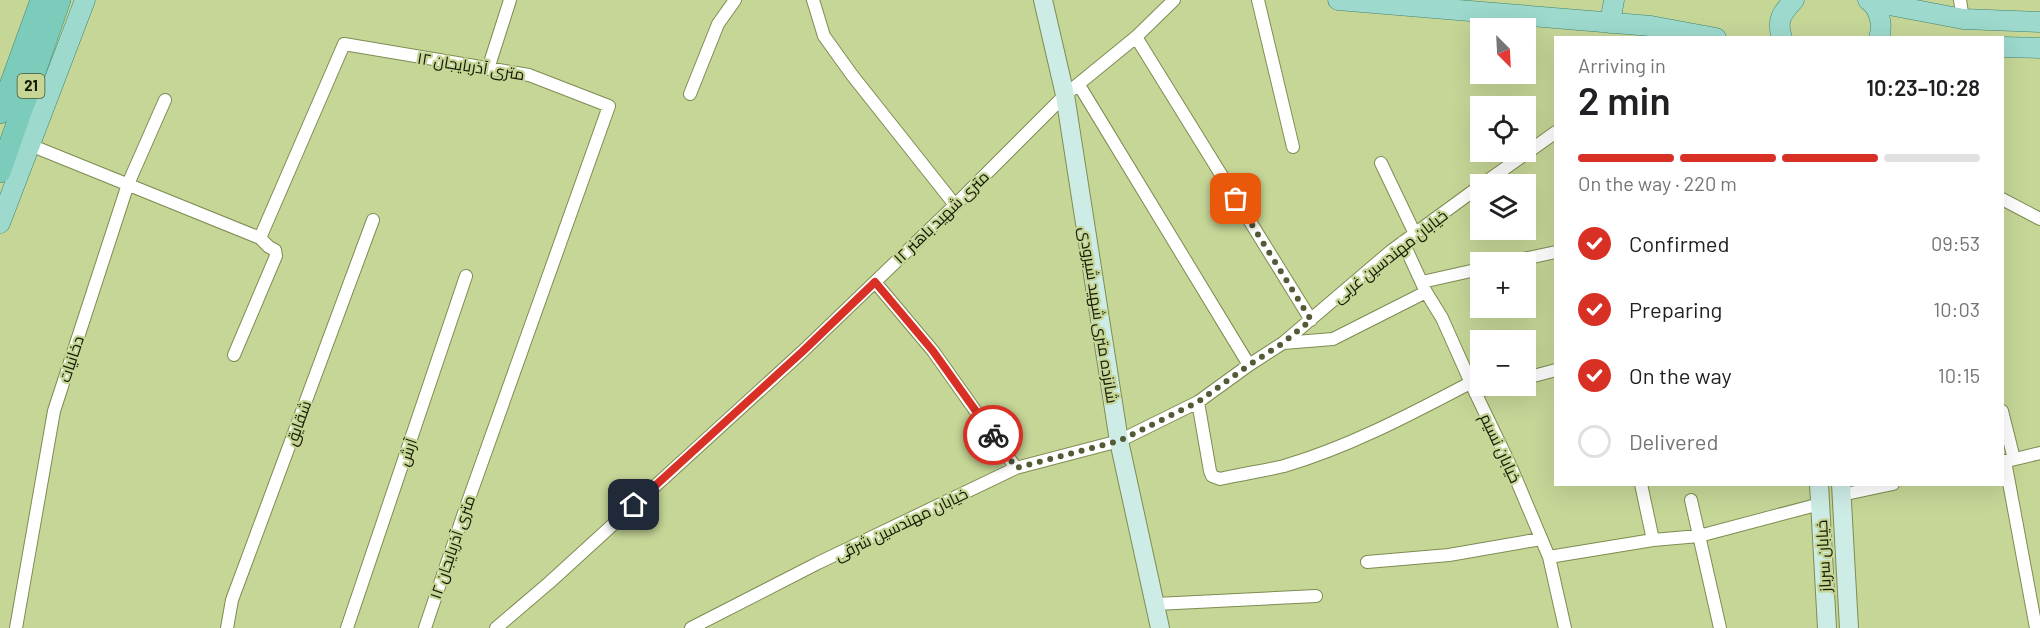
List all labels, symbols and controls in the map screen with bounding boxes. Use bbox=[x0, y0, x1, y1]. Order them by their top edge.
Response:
north arrow bbox=[1470, 18, 1536, 84]
map controls bbox=[1470, 18, 1536, 396]
street label: ۱۲ متری آذربایجان bbox=[416, 48, 526, 85]
text: Arriving in bbox=[1578, 53, 1666, 77]
road number: 21 bbox=[18, 74, 44, 98]
text: 10:23–10:28 bbox=[1866, 74, 1980, 100]
text: 2 min bbox=[1578, 76, 1671, 123]
button: locate bbox=[1470, 96, 1536, 162]
street label: ۱۲ متری شهید باهنر bbox=[889, 166, 994, 268]
text: On the way · 220 m bbox=[1578, 171, 1737, 195]
pin bbox=[1210, 173, 1261, 224]
button: layers bbox=[1470, 174, 1536, 240]
icon: bag bbox=[1219, 182, 1252, 215]
street label: خیابان مهندسین غربی bbox=[1329, 205, 1452, 308]
street label: شانزده متری شهید شیرودی bbox=[1074, 225, 1123, 405]
icon: check bbox=[1578, 227, 1611, 260]
text: Confirmed bbox=[1629, 230, 1729, 256]
text: 09:53 bbox=[1931, 231, 1980, 255]
button: + bbox=[1470, 252, 1536, 318]
icon: check bbox=[1578, 293, 1611, 326]
text: Preparing bbox=[1629, 296, 1722, 322]
text: 10:03 bbox=[1933, 297, 1980, 321]
button: − bbox=[1470, 330, 1536, 396]
street label: دخانیات bbox=[54, 333, 88, 385]
icon: check bbox=[1578, 359, 1611, 392]
text: On the way bbox=[1629, 362, 1732, 388]
text: 10:15 bbox=[1938, 363, 1980, 387]
street label: شقایق bbox=[281, 398, 316, 449]
courier bbox=[963, 405, 1023, 465]
street label: خیابان نسیم bbox=[1474, 410, 1526, 487]
icon: bike bbox=[977, 419, 1010, 452]
text: Delivered bbox=[1629, 428, 1718, 454]
street label: آرش bbox=[393, 435, 422, 469]
pin bbox=[608, 479, 659, 530]
street label: خیابان مهندسین شرقی bbox=[831, 483, 971, 566]
icon: home bbox=[617, 488, 650, 521]
street label: ۱۲ متری آذربایجان bbox=[425, 492, 480, 602]
street label: خیابان سرباز bbox=[1811, 519, 1836, 594]

